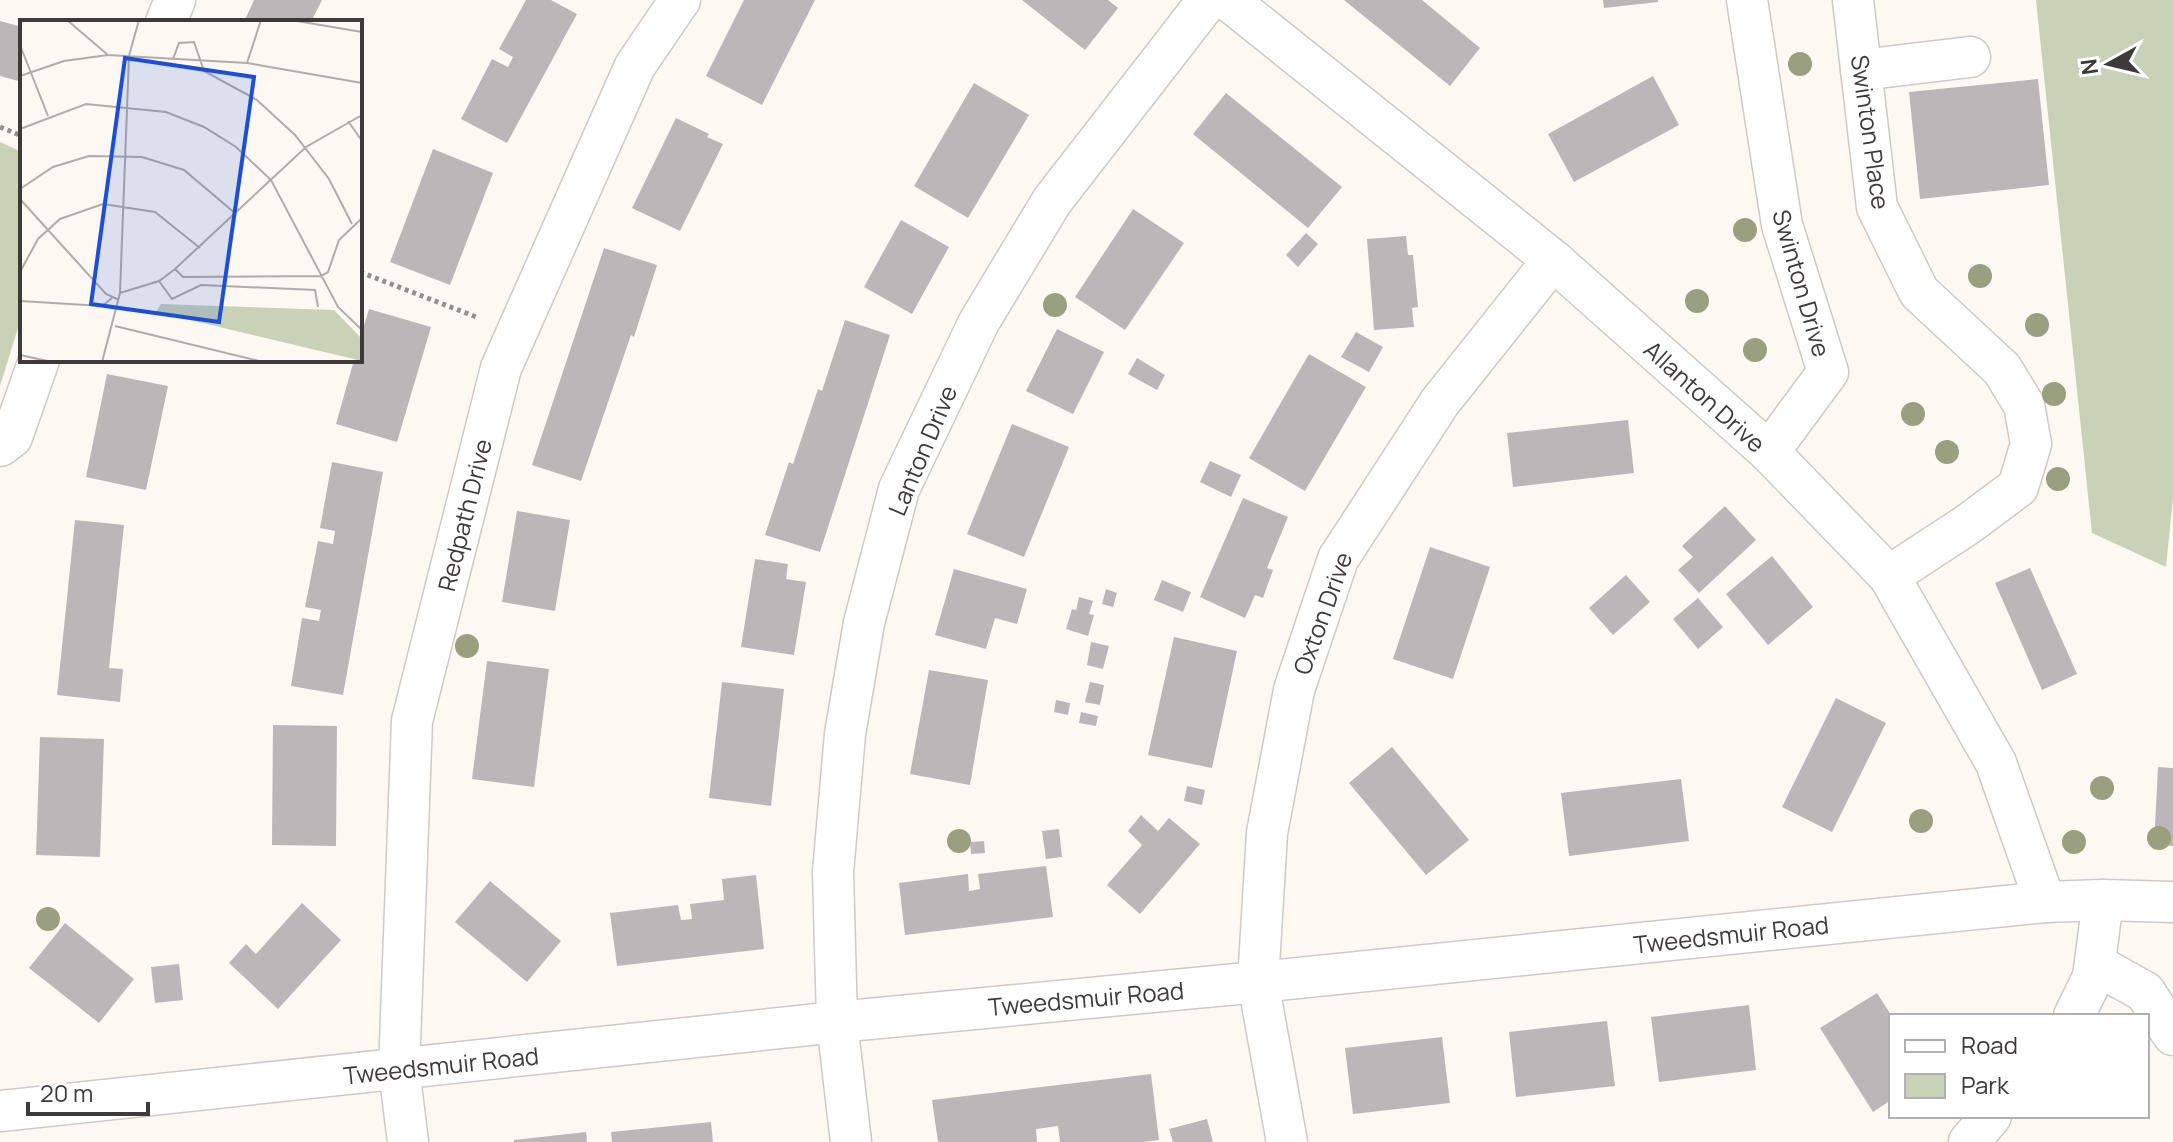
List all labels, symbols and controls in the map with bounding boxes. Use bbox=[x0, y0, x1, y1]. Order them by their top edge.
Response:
inset map bbox=[20, 20, 362, 362]
north arrow bbox=[2069, 24, 2149, 104]
street label: Swinton Place bbox=[1844, 53, 1898, 211]
text: N bbox=[2073, 57, 2105, 77]
street label: Swinton Drive bbox=[1765, 206, 1839, 360]
street label: Allanton Drive bbox=[1637, 333, 1773, 459]
street label: Lanton Drive bbox=[880, 380, 964, 520]
street label: Redpath Drive bbox=[429, 435, 499, 595]
street label: Oxton Drive bbox=[1285, 547, 1359, 679]
street label: Tweedsmuir Road bbox=[1632, 907, 1830, 961]
street label: Tweedsmuir Road bbox=[987, 973, 1185, 1023]
legend bbox=[1889, 1014, 2149, 1118]
text: Road bbox=[1961, 1028, 2018, 1061]
street label: Tweedsmuir Road bbox=[342, 1038, 540, 1092]
scale bar bbox=[28, 1066, 148, 1116]
text: Park bbox=[1961, 1068, 2010, 1101]
text: 20 m bbox=[40, 1076, 93, 1109]

